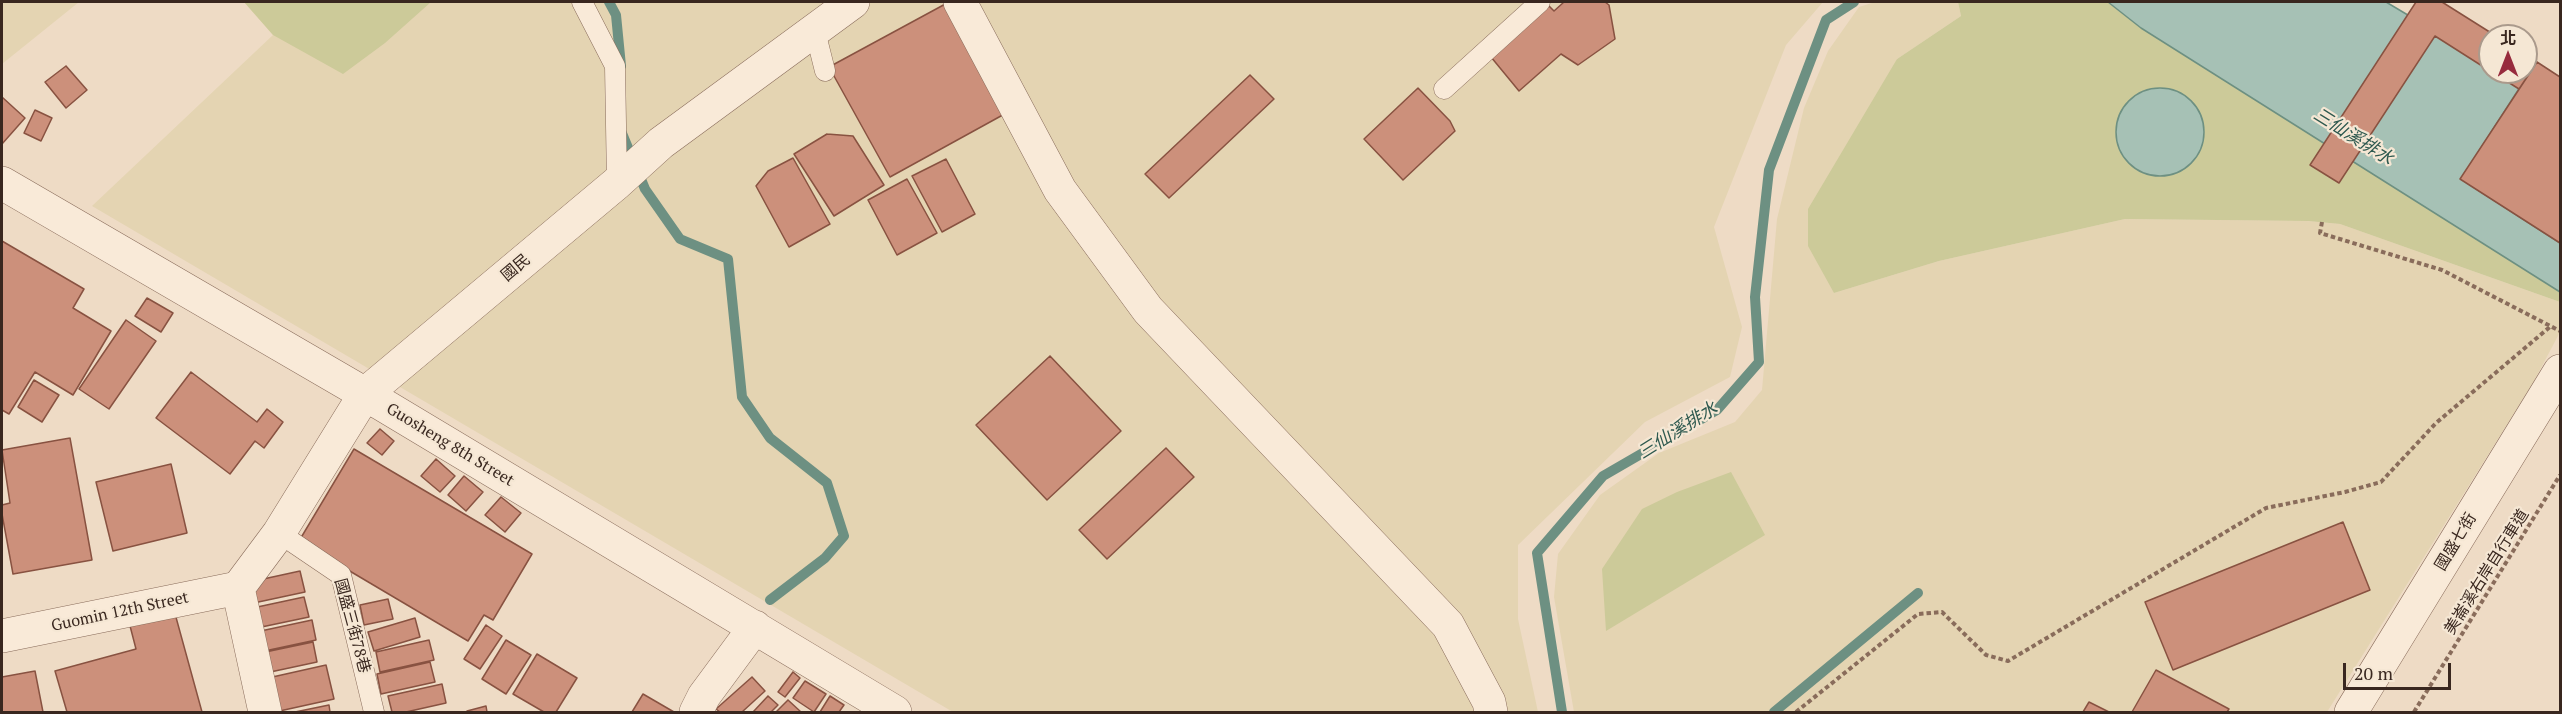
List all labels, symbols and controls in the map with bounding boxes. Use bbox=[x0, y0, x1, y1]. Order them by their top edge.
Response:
north arrow bbox=[2478, 24, 2538, 84]
text: 北 bbox=[2500, 27, 2516, 49]
water label: 三仙溪排水 bbox=[2309, 104, 2397, 170]
street label: 國民 bbox=[498, 250, 534, 286]
water label: 三仙溪排水 bbox=[1634, 398, 1722, 464]
street label: Guosheng 8th Street bbox=[383, 399, 517, 491]
street label: 美崙溪右岸自行車道 bbox=[2441, 506, 2533, 638]
street label: 國盛七街 bbox=[2431, 510, 2481, 574]
street label: 國盛三街78巷 bbox=[330, 577, 374, 675]
street label: Guomin 12th Street bbox=[50, 588, 190, 636]
scale bar bbox=[2346, 651, 2454, 689]
text: 20 m bbox=[2354, 661, 2393, 685]

